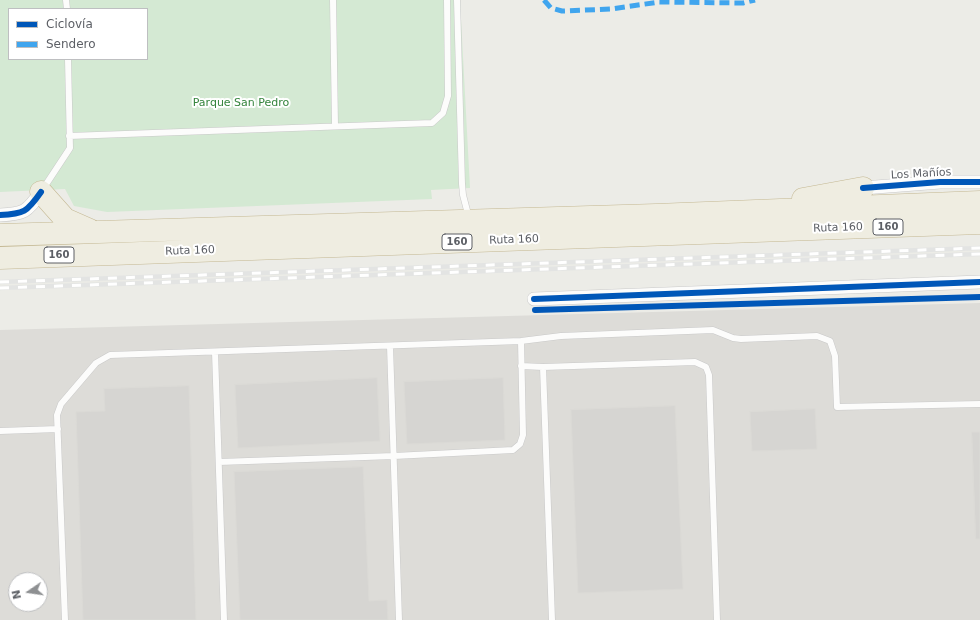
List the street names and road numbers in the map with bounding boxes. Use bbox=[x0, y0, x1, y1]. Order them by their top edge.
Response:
street label: Los Mañíos bbox=[890, 166, 952, 182]
road number: 160 bbox=[873, 219, 903, 235]
street label: Ruta 160 bbox=[813, 221, 863, 235]
street label: Ruta 160 bbox=[489, 233, 539, 247]
road number: 160 bbox=[442, 234, 472, 250]
street label: Ruta 160 bbox=[165, 244, 215, 258]
road number: 160 bbox=[44, 247, 74, 263]

